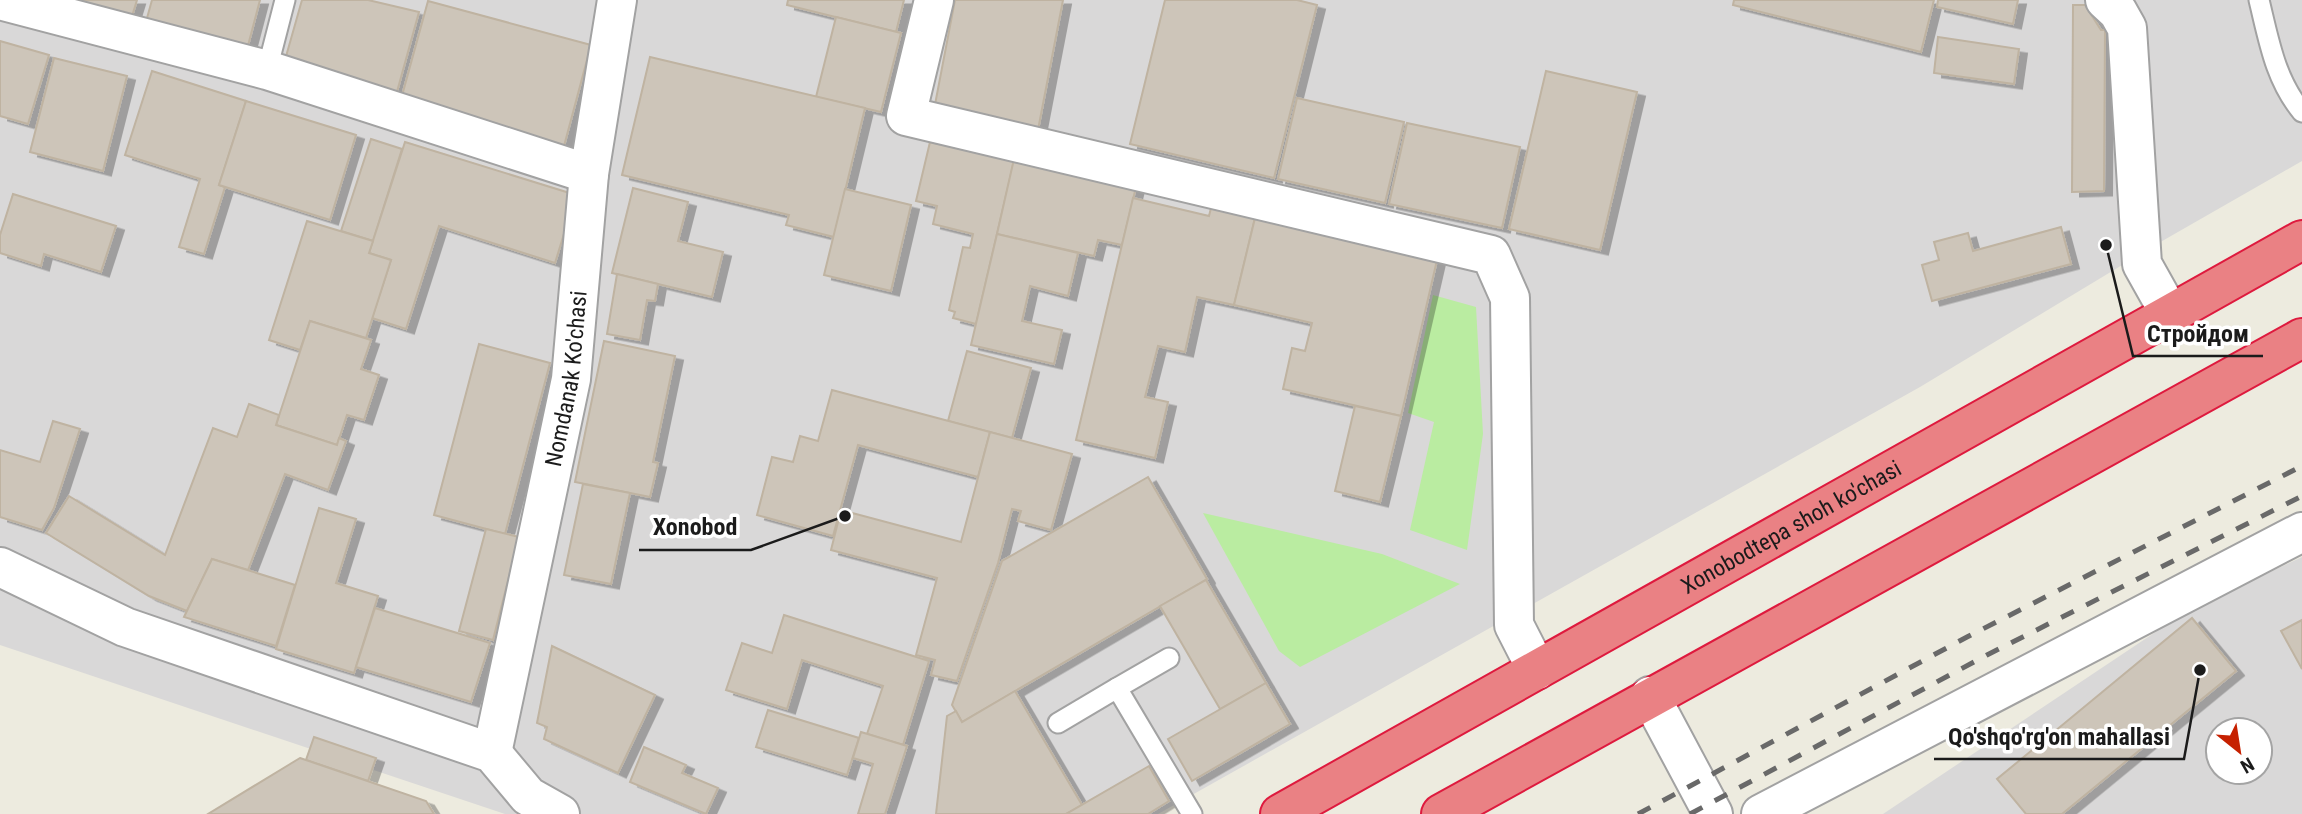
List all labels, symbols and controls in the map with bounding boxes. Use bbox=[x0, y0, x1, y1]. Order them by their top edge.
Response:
street label: Nomdanak Ko'chasi bbox=[539, 290, 592, 469]
callout: Стройдом bbox=[2133, 311, 2263, 356]
text: Стройдом bbox=[2147, 320, 2249, 348]
street label: Xonobodtepa shoh ko'chasi bbox=[1676, 455, 1906, 600]
callout: Xonobod bbox=[639, 505, 751, 550]
text: Xonobod bbox=[653, 513, 737, 541]
callout: Qo'shqo'rg'on mahallasi bbox=[1934, 714, 2184, 759]
north arrow bbox=[2204, 716, 2274, 786]
text: Qo'shqo'rg'on mahallasi bbox=[1948, 723, 2170, 751]
text: N bbox=[2236, 752, 2258, 778]

